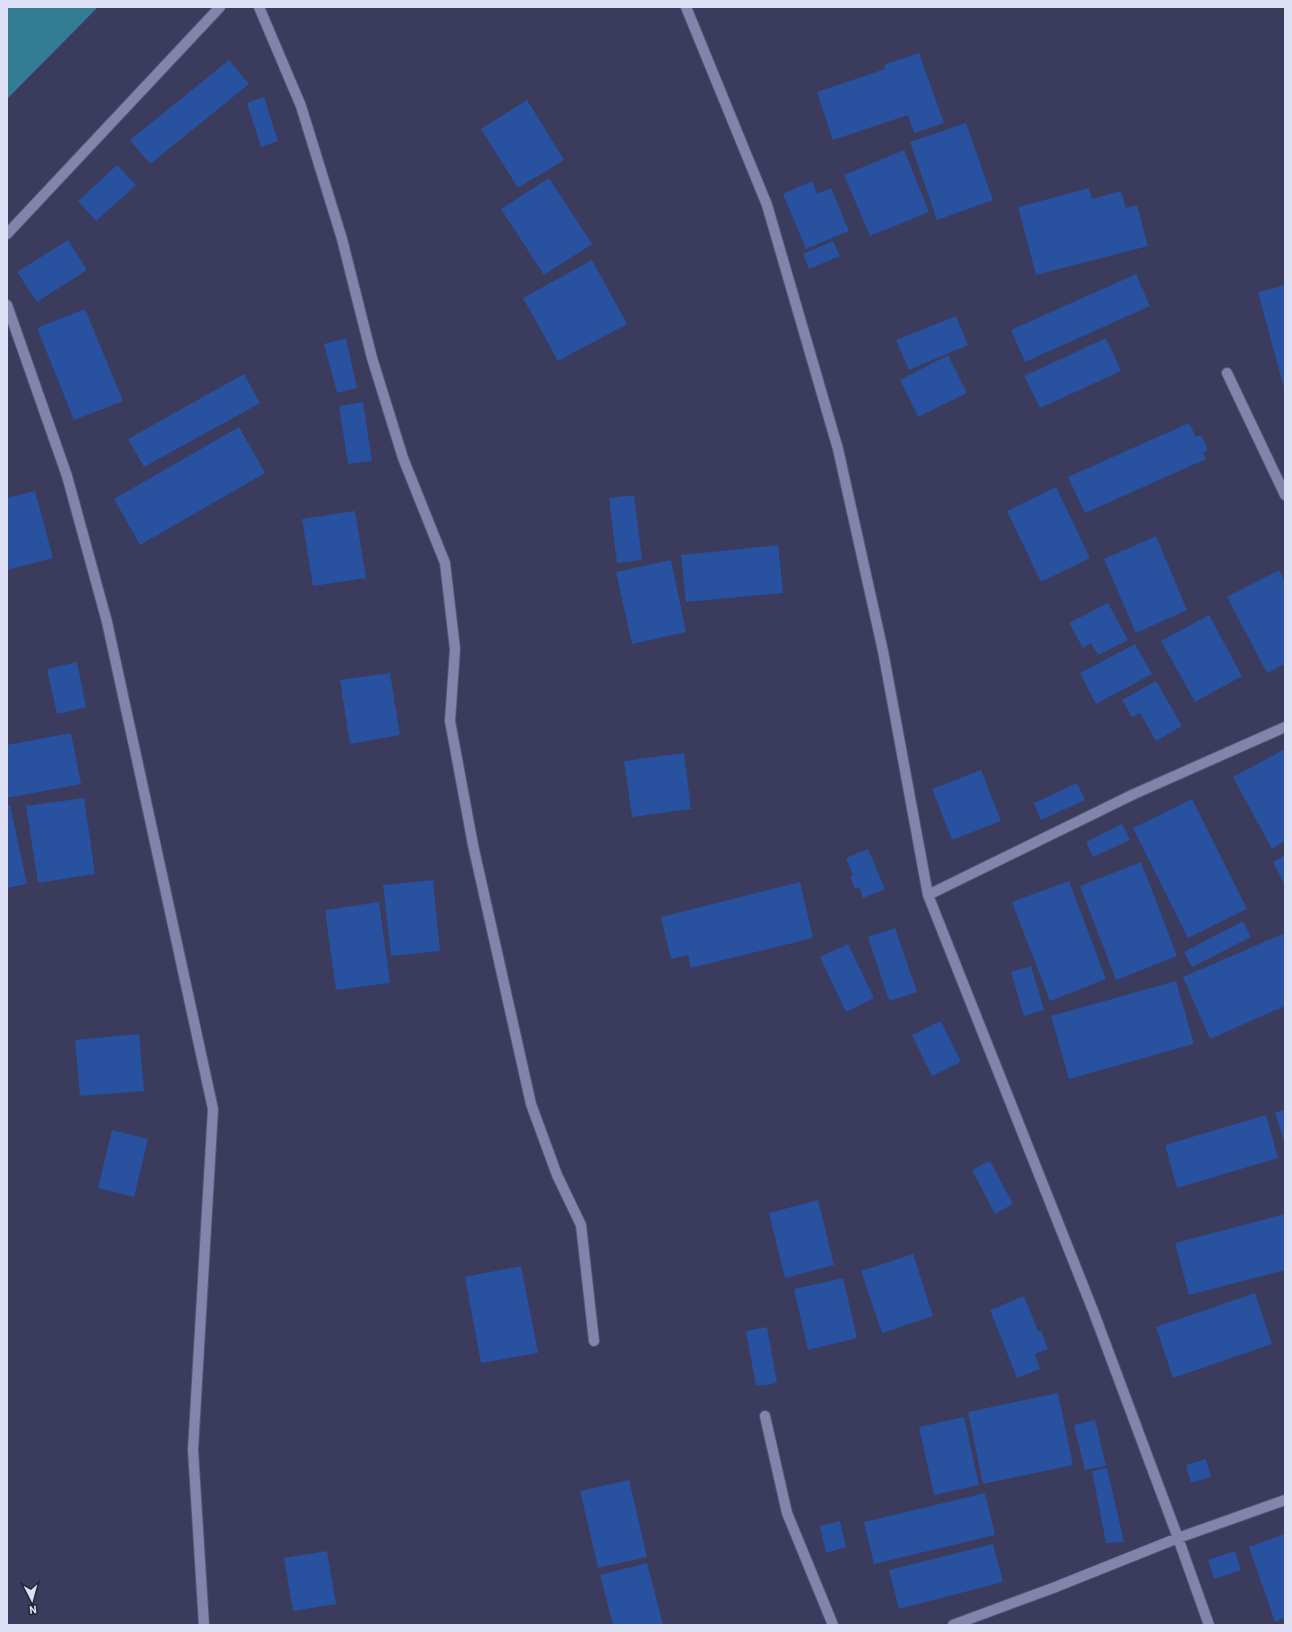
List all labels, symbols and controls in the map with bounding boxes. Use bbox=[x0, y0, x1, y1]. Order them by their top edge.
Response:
north arrow bbox=[12, 1580, 52, 1620]
text: N bbox=[29, 1604, 37, 1617]

